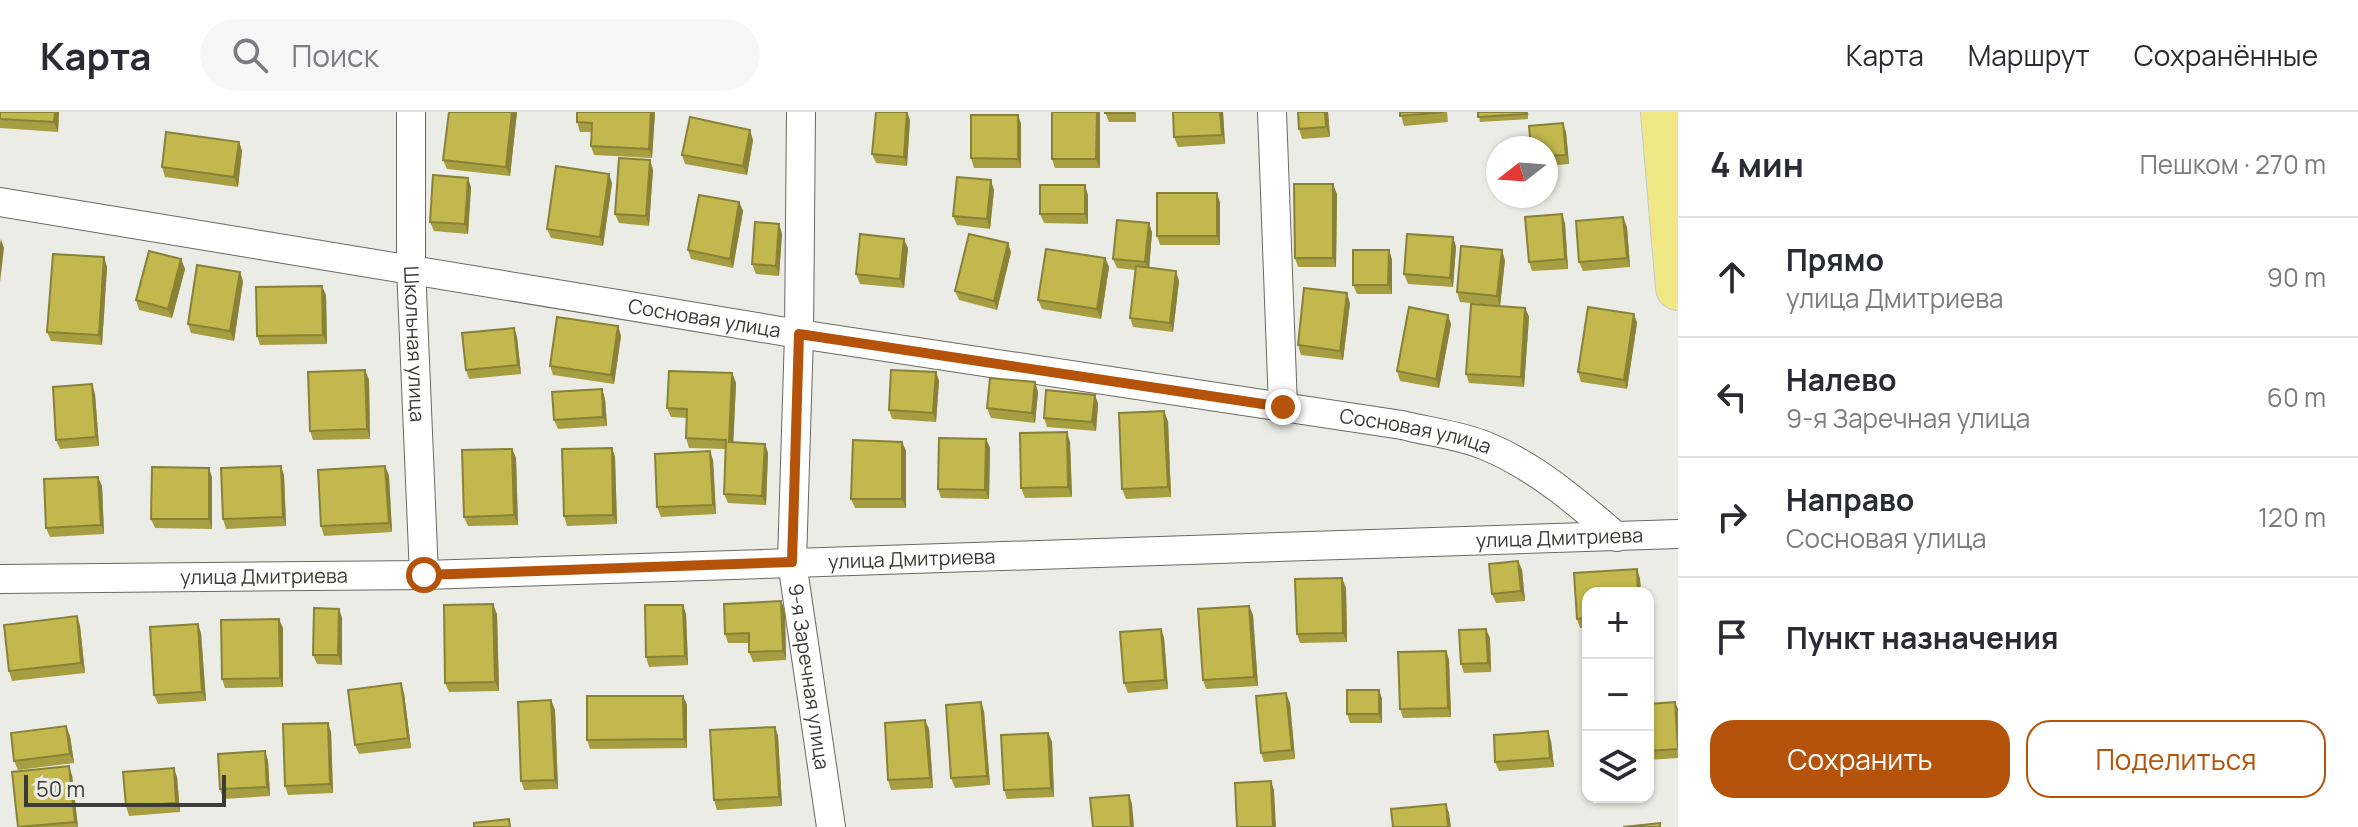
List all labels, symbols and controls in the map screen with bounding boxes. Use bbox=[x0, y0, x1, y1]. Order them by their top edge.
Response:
search box bbox=[200, 19, 760, 91]
text: Карта bbox=[40, 29, 152, 81]
icon: search bbox=[228, 33, 272, 77]
text: Поиск bbox=[292, 35, 379, 76]
text: Карта bbox=[1846, 36, 1924, 74]
text: Маршрут bbox=[1968, 36, 2090, 74]
text: Сохранённые bbox=[2134, 36, 2318, 74]
north arrow bbox=[1486, 136, 1558, 208]
text: 4 мин bbox=[1710, 141, 1804, 187]
text: Пешком · 270 m bbox=[2140, 146, 2326, 182]
text: Прямо bbox=[1786, 239, 1884, 280]
icon: ahead bbox=[1710, 255, 1754, 299]
text: 90 m bbox=[2267, 259, 2326, 295]
street label: Школьная улица bbox=[398, 265, 432, 423]
text: улица Дмитриева bbox=[1786, 280, 2004, 316]
street label: Сосновая улица bbox=[626, 292, 783, 344]
text: Налево bbox=[1786, 359, 1896, 400]
icon: left bbox=[1710, 375, 1754, 419]
text: 60 m bbox=[2267, 379, 2326, 415]
route end bbox=[1265, 389, 1301, 425]
text: 9-я Заречная улица bbox=[1786, 400, 2030, 436]
street label: Сосновая улица bbox=[1338, 402, 1496, 460]
text: Направо bbox=[1786, 479, 1914, 520]
icon: right bbox=[1710, 495, 1754, 539]
text: 120 m bbox=[2258, 499, 2326, 535]
text: Сосновая улица bbox=[1786, 520, 1987, 556]
street label: улица Дмитриева bbox=[1475, 521, 1643, 554]
street label: улица Дмитриева bbox=[828, 542, 996, 575]
route start bbox=[406, 557, 442, 593]
street label: улица Дмитриева bbox=[180, 562, 348, 590]
street label: 9-я Заречная улица bbox=[782, 582, 836, 772]
map controls bbox=[1582, 587, 1654, 803]
button: + bbox=[1582, 587, 1654, 659]
icon: arrive bbox=[1710, 615, 1754, 659]
text: Пункт назначения bbox=[1786, 617, 2059, 658]
button: − bbox=[1582, 659, 1654, 731]
button: Сохранить bbox=[1710, 720, 2010, 798]
button: Поделиться bbox=[2026, 720, 2326, 798]
button: layers bbox=[1582, 731, 1654, 803]
scale bar bbox=[24, 771, 226, 807]
text: 50 m bbox=[36, 774, 85, 804]

